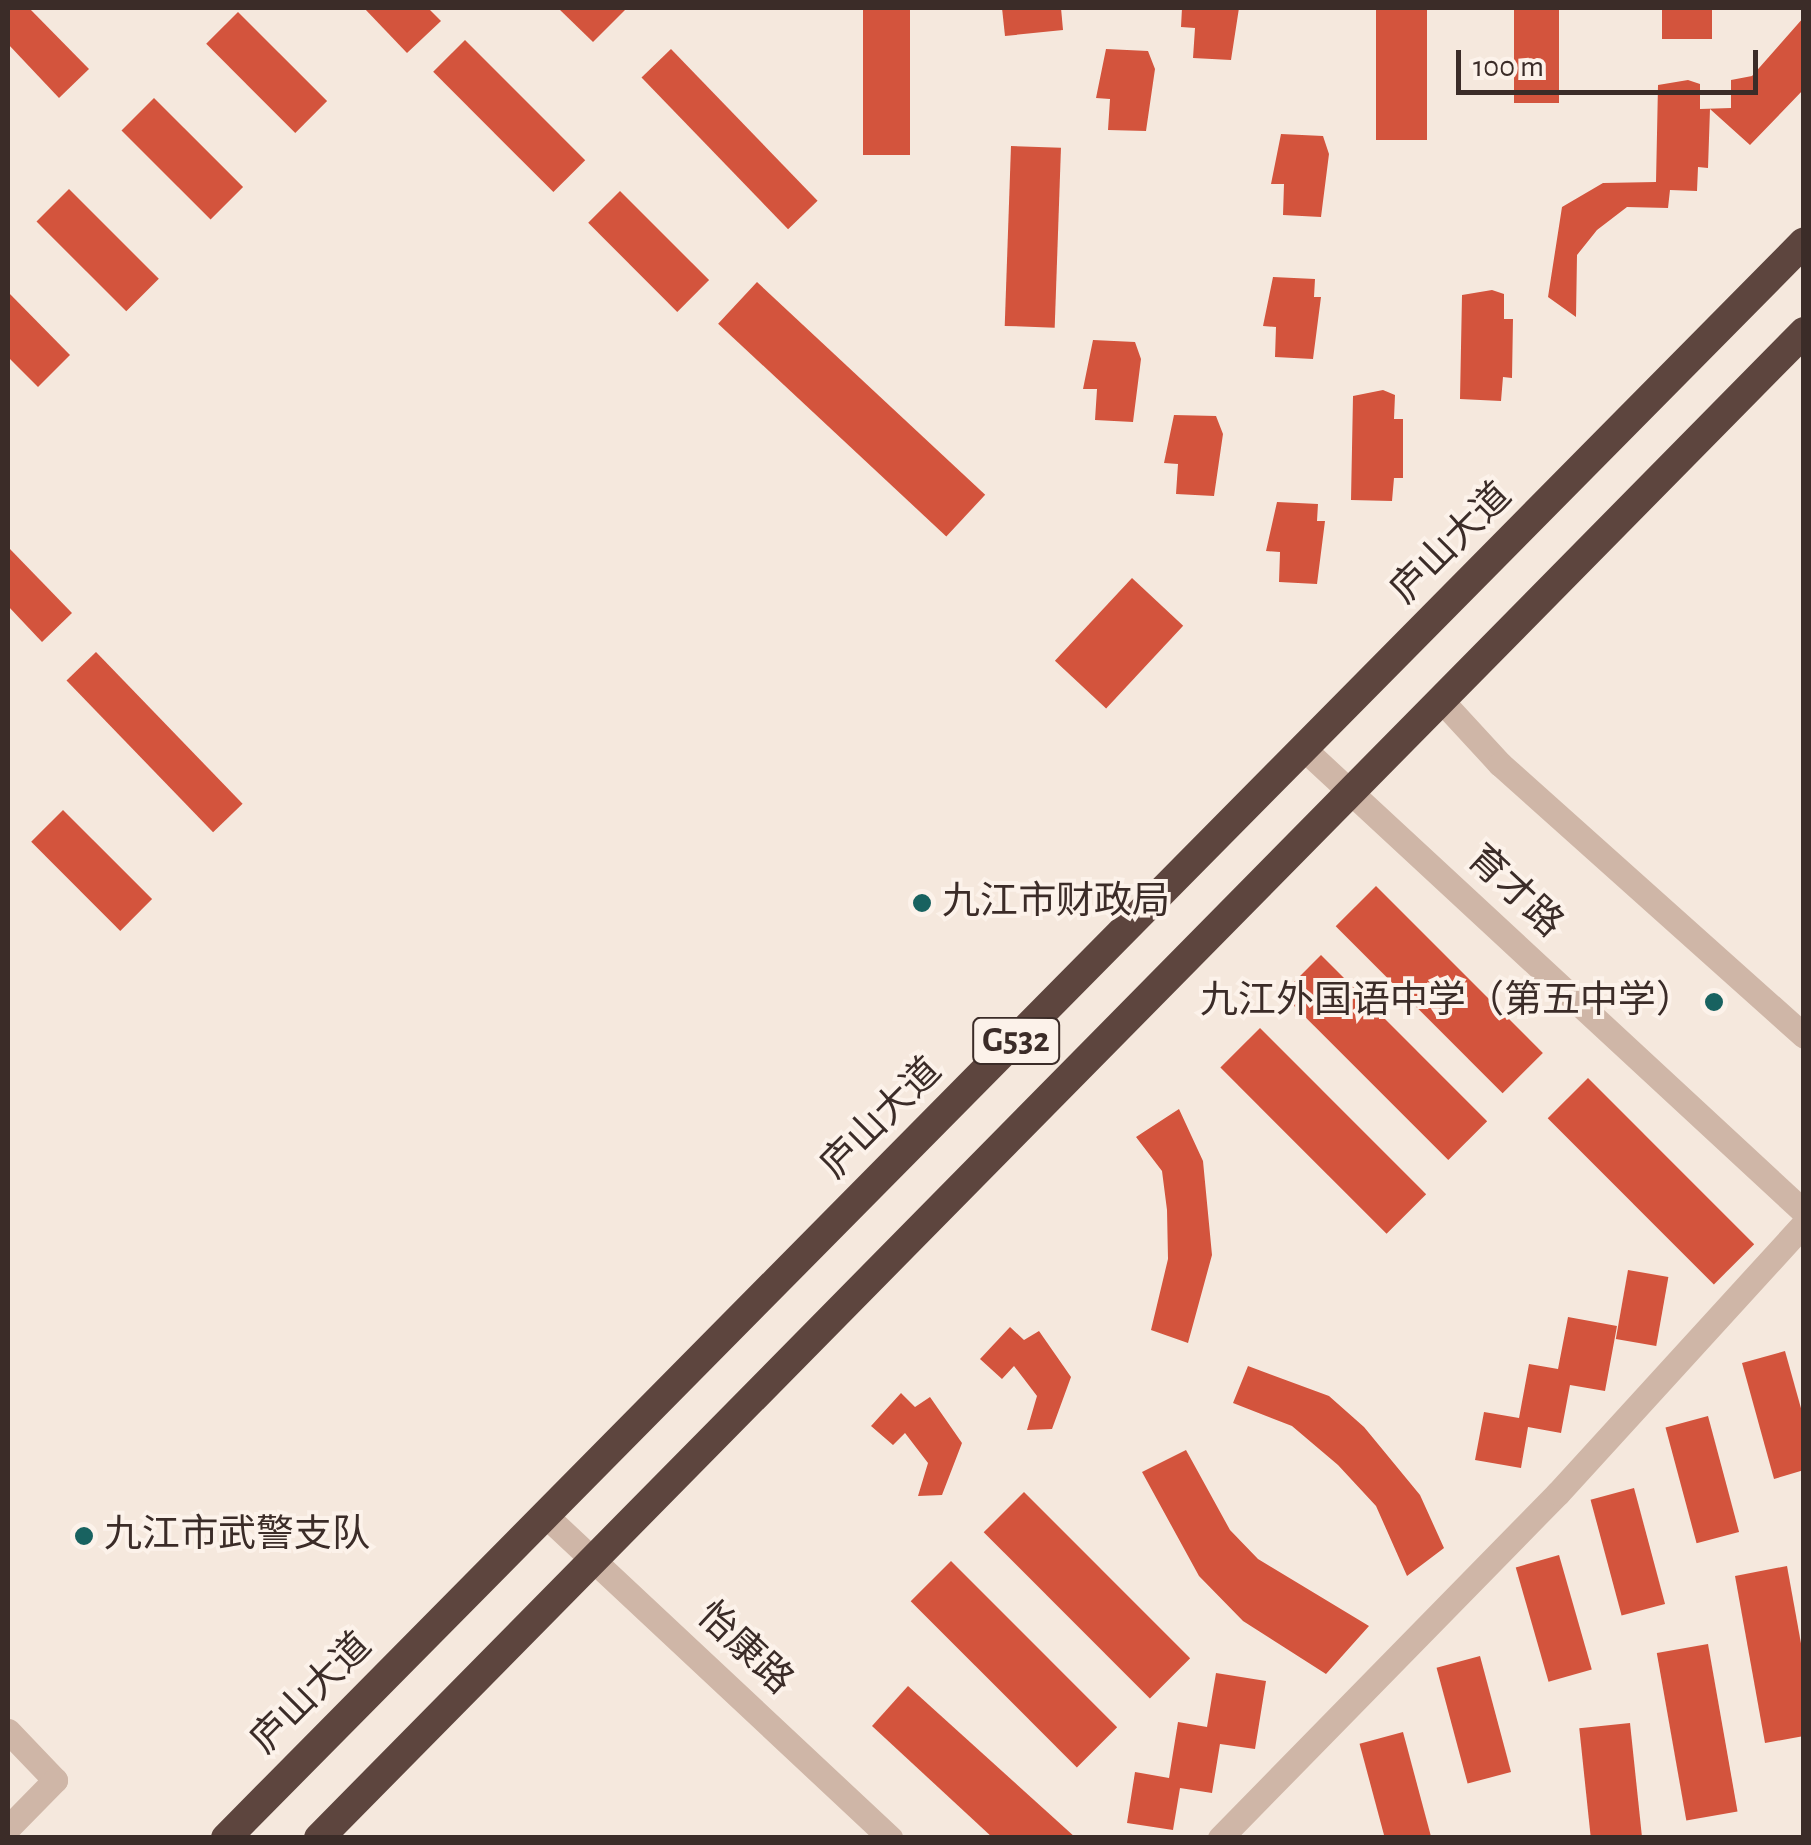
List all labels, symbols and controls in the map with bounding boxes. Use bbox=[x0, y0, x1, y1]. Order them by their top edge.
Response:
scale bar bbox=[1461, 30, 1764, 92]
text: 100 m bbox=[1473, 52, 1544, 82]
street label: 庐山大道 bbox=[1382, 474, 1522, 614]
street label: 育才路 bbox=[1457, 836, 1571, 948]
place label: 九江市财政局 bbox=[942, 880, 1170, 926]
marker: 九江市财政局 bbox=[911, 892, 933, 914]
place label: 九江外国语中学（第五中学） bbox=[1200, 979, 1694, 1025]
marker: 九江外国语中学（第五中学） bbox=[1703, 991, 1725, 1013]
road number: G532 bbox=[971, 1011, 1061, 1071]
street label: 庐山大道 bbox=[812, 1049, 952, 1189]
place label: 九江市武警支队 bbox=[104, 1513, 370, 1559]
marker: 九江市武警支队 bbox=[73, 1525, 95, 1547]
street label: 怡康路 bbox=[687, 1593, 801, 1705]
street label: 庐山大道 bbox=[242, 1624, 382, 1764]

